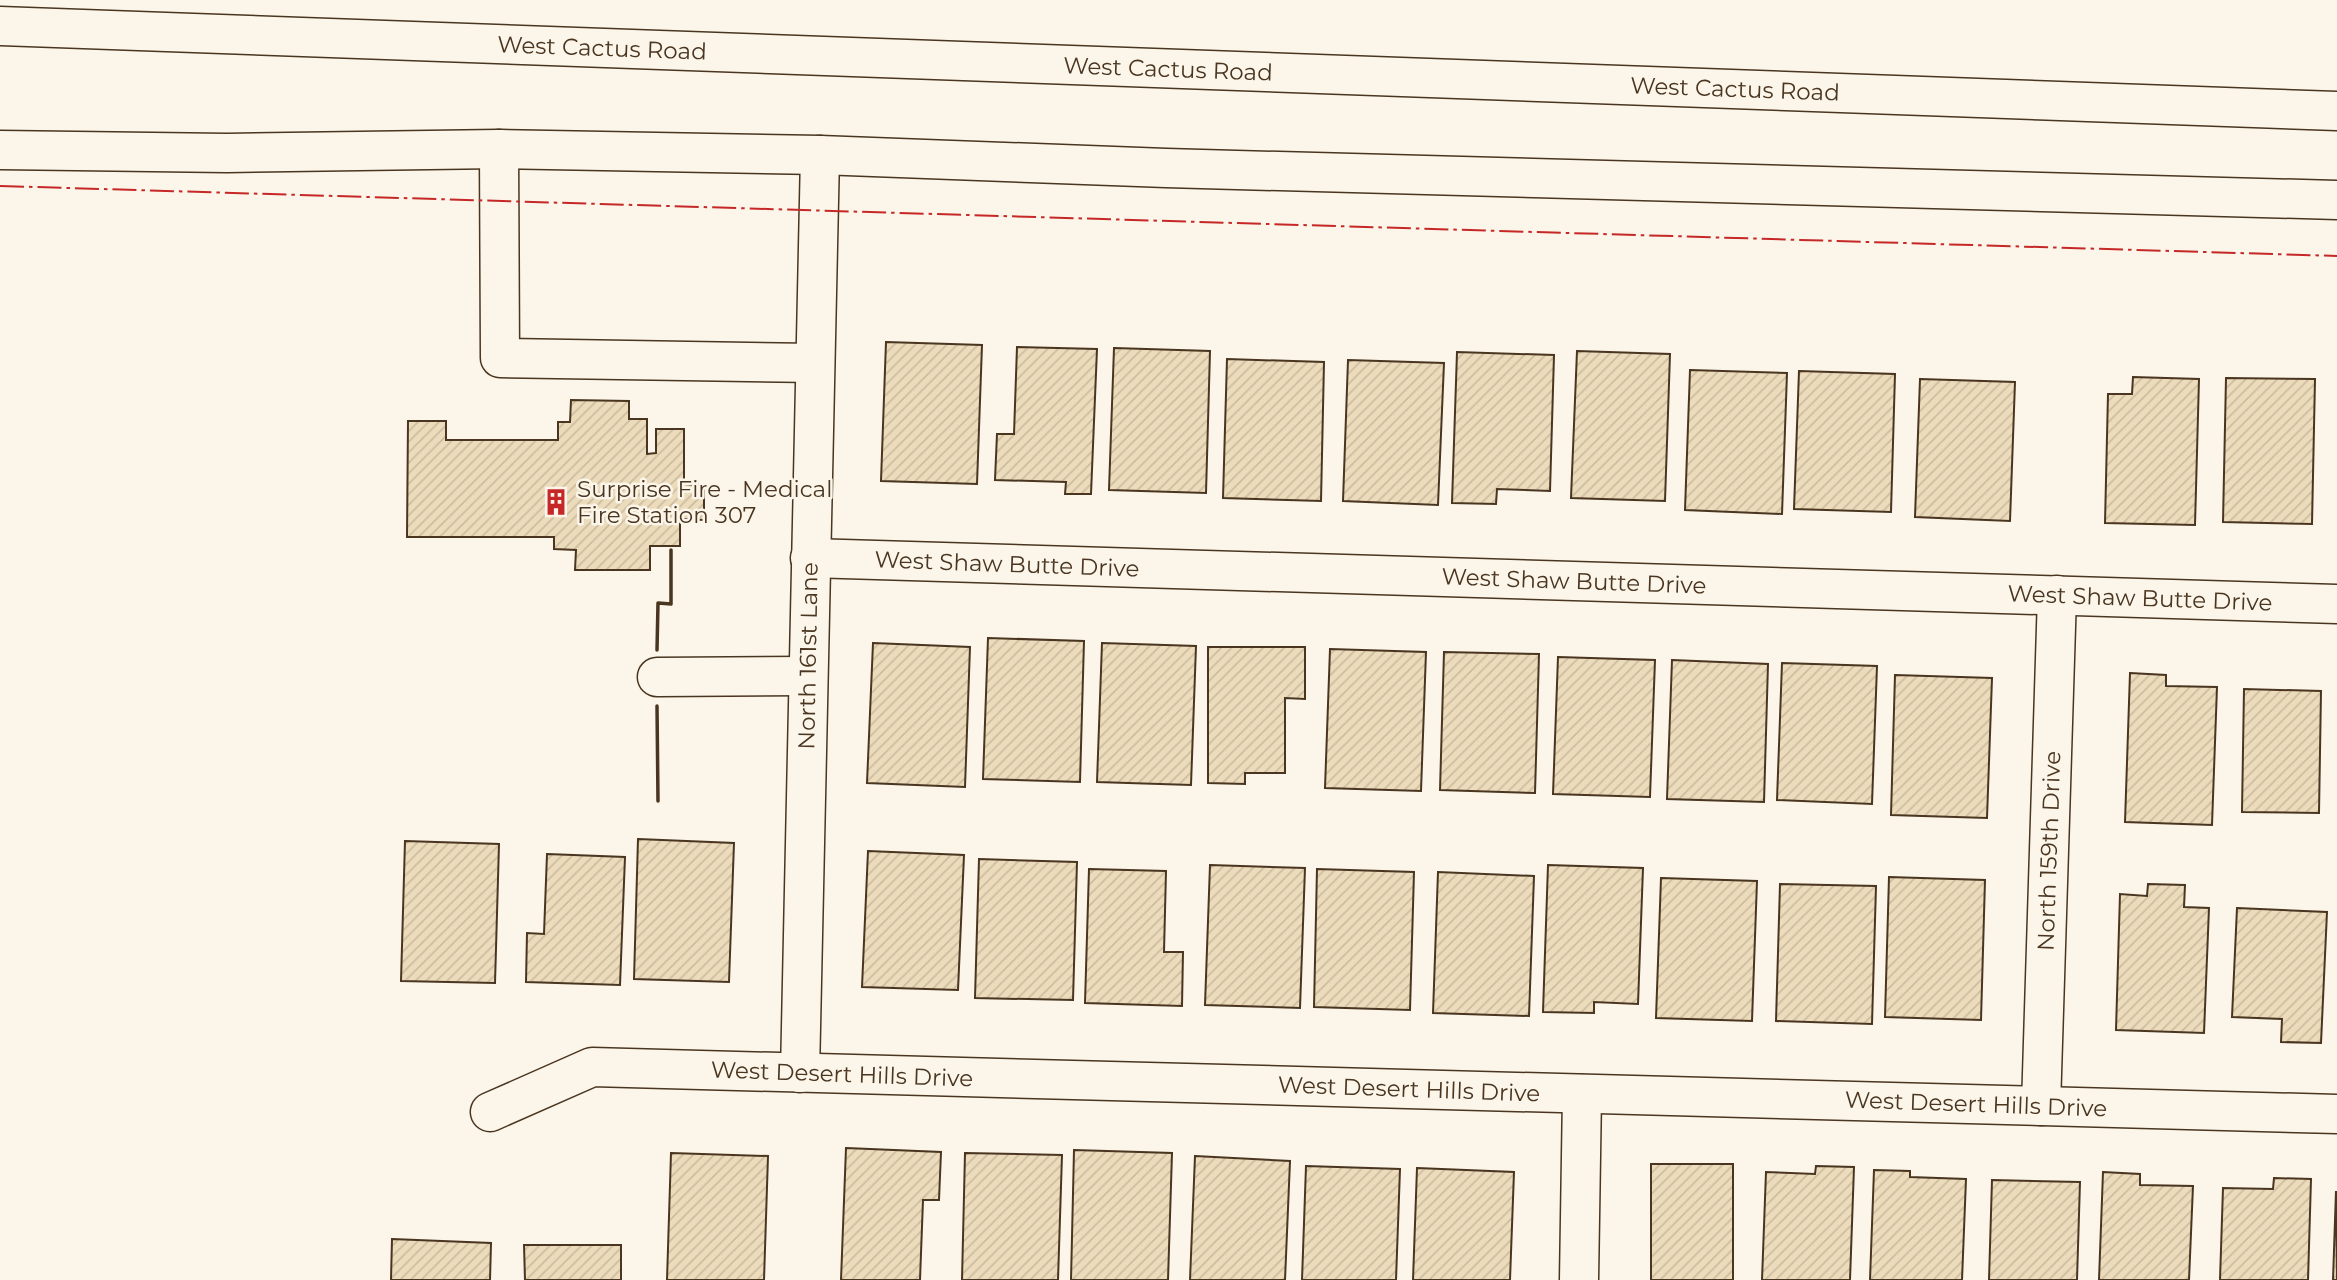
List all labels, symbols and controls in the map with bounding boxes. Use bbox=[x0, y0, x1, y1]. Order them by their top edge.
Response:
street label: West Cactus Road bbox=[497, 30, 707, 66]
street label: West Cactus Road bbox=[1063, 51, 1273, 87]
street label: West Cactus Road bbox=[1630, 71, 1840, 107]
place label: Surprise Fire - Medical Fire Station 307 bbox=[577, 475, 832, 529]
building icon: Surprise Fire - Medical Fire Station 307 bbox=[541, 487, 571, 517]
street label: West Shaw Butte Drive bbox=[874, 545, 1140, 583]
street label: North 161st Lane bbox=[792, 562, 824, 750]
street label: West Shaw Butte Drive bbox=[1441, 562, 1707, 600]
street label: West Shaw Butte Drive bbox=[2007, 579, 2273, 617]
street label: North 159th Drive bbox=[2032, 750, 2066, 952]
street label: West Desert Hills Drive bbox=[710, 1055, 974, 1093]
street label: West Desert Hills Drive bbox=[1277, 1070, 1541, 1108]
street label: West Desert Hills Drive bbox=[1844, 1085, 2108, 1123]

